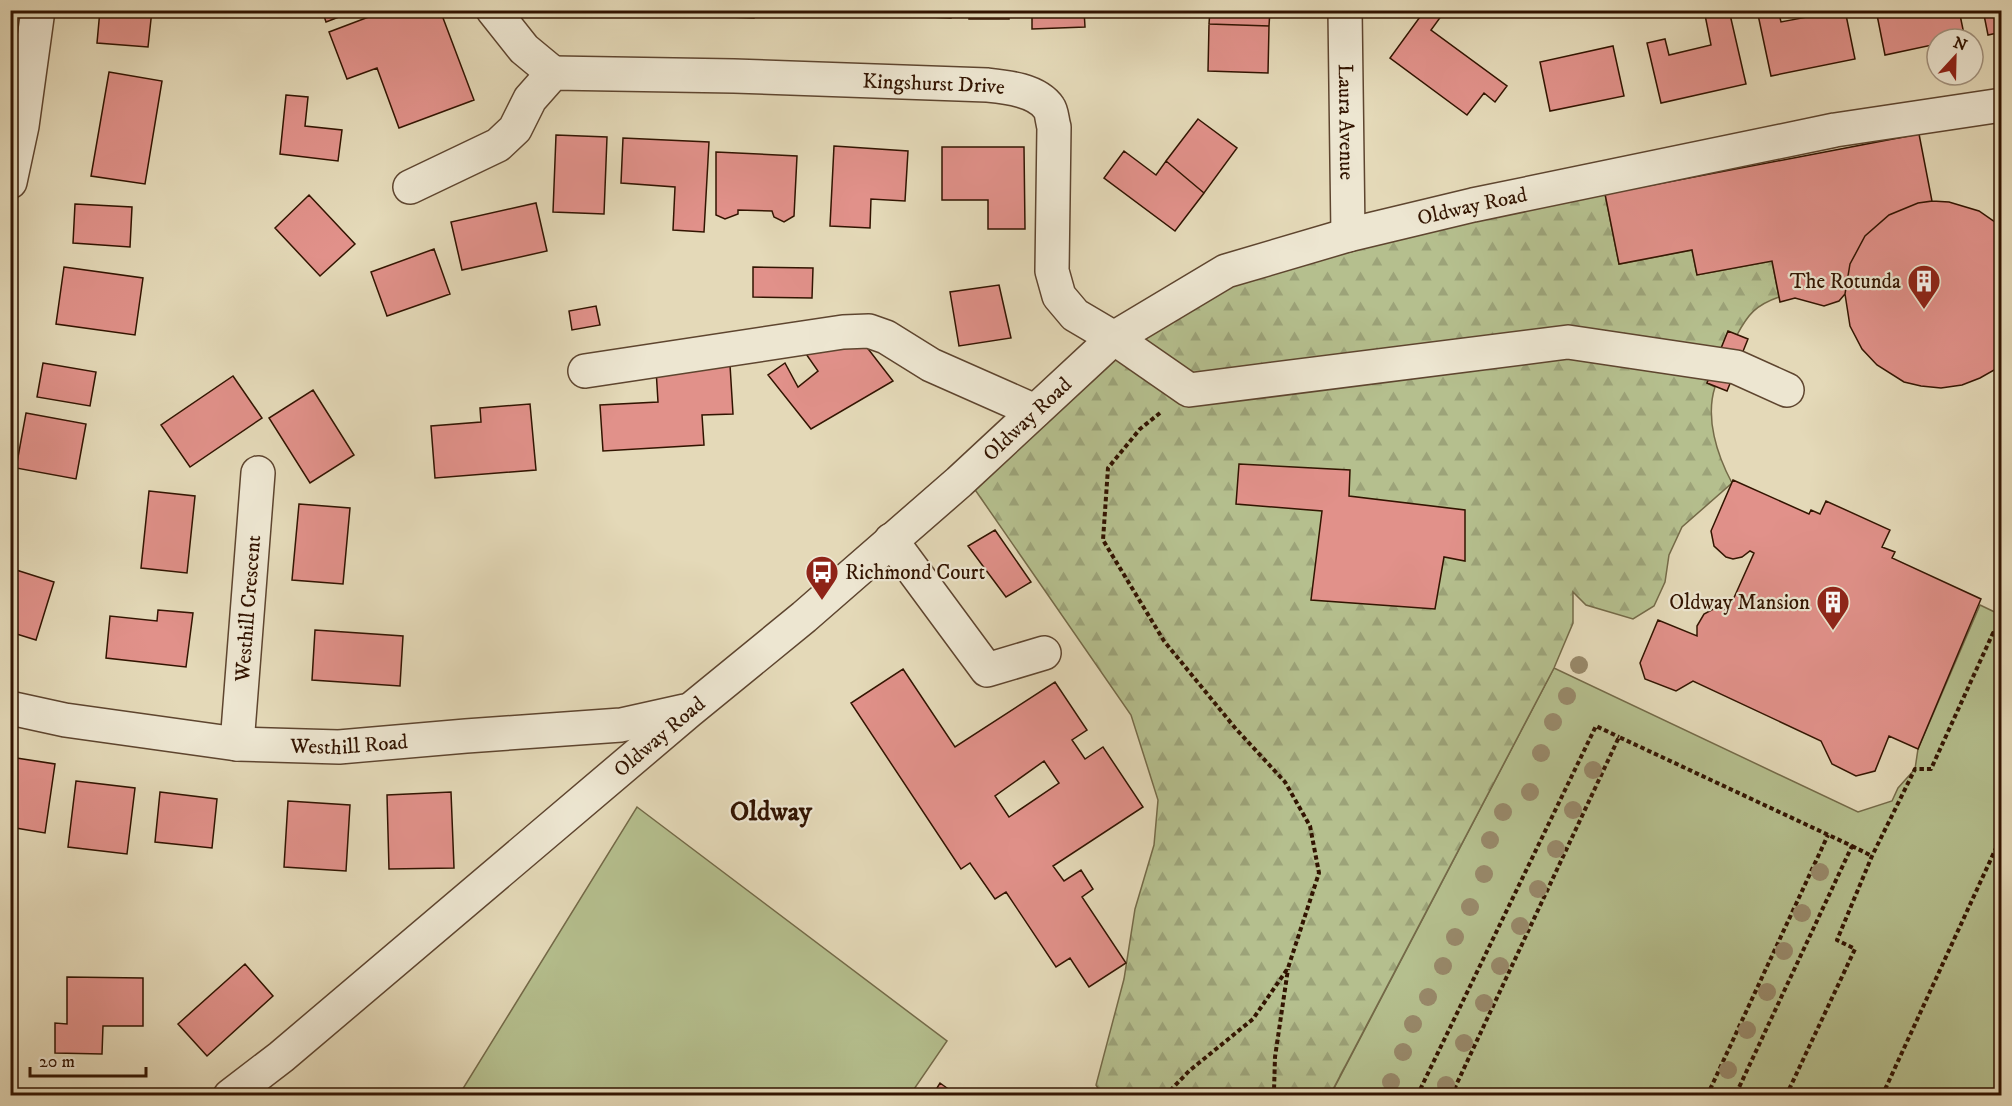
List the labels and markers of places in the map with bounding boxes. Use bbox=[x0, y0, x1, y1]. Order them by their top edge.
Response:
building icon: The Rotunda bbox=[1906, 263, 1942, 310]
place label: The Rotunda bbox=[1790, 269, 1901, 295]
bus stop icon: Richmond Court bbox=[804, 554, 840, 601]
place label: Richmond Court bbox=[845, 560, 985, 586]
building icon: Oldway Mansion bbox=[1815, 584, 1851, 631]
place label: Oldway Mansion bbox=[1669, 590, 1810, 616]

